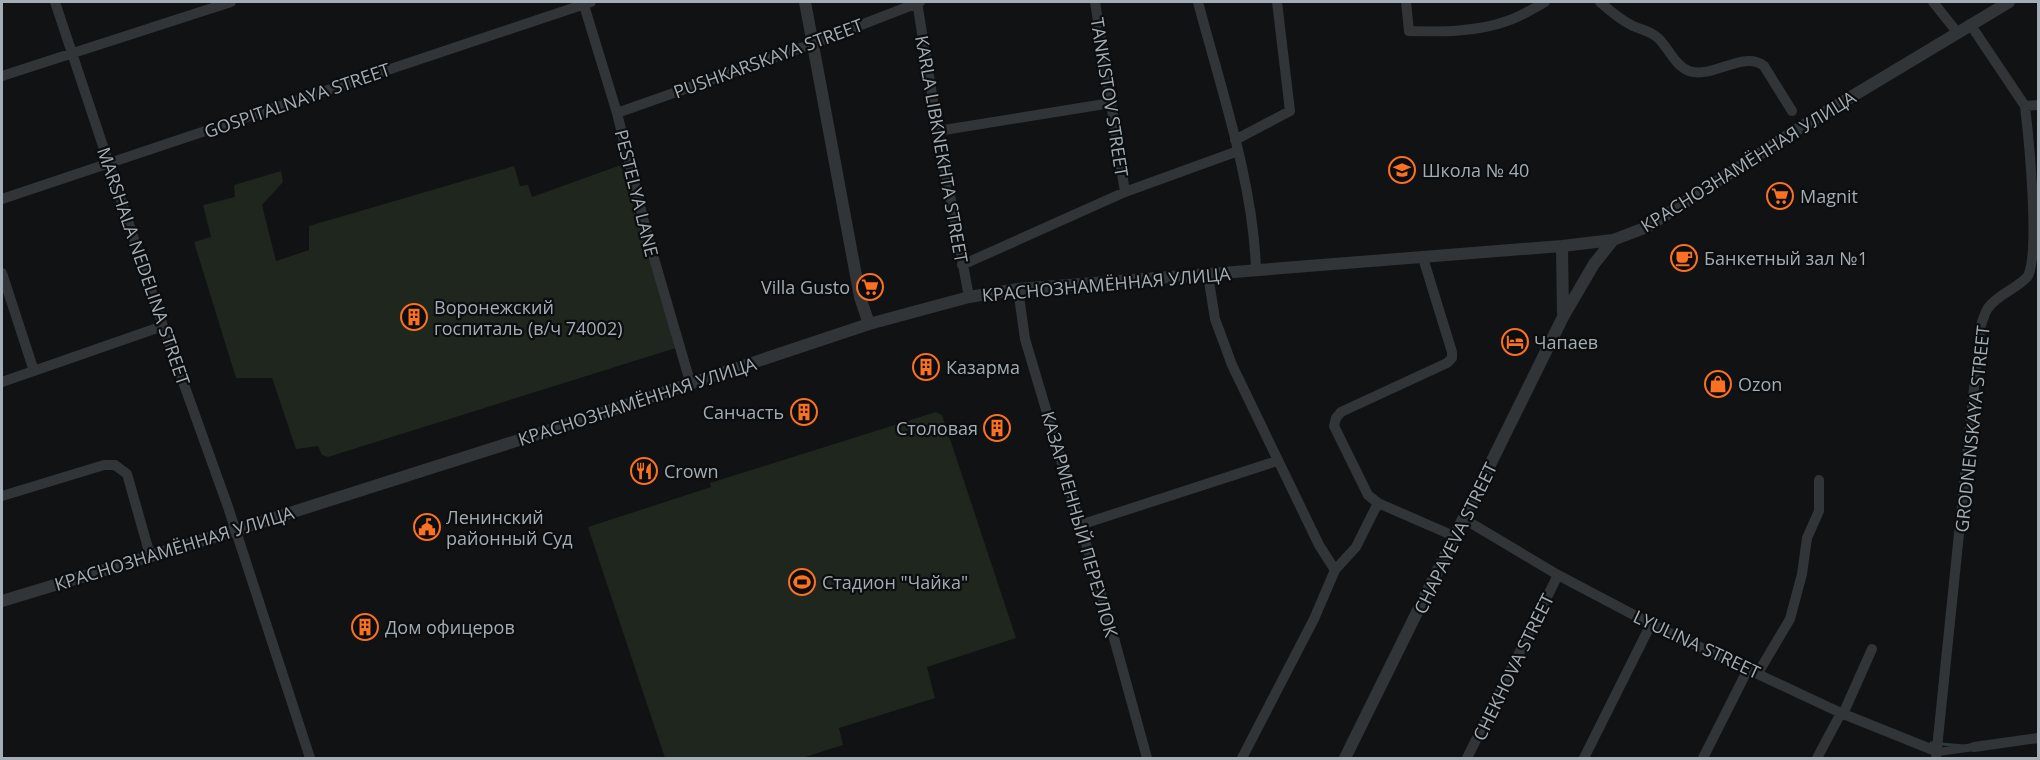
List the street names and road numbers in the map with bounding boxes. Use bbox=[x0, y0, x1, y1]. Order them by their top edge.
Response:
street label: PUSHKARSKAYA STREET bbox=[670, 13, 866, 103]
street label: TANKISTOV STREET bbox=[1086, 16, 1134, 178]
street label: KARLA LIBKNEKHTA STREET bbox=[910, 33, 974, 265]
street label: GOSPITALNAYA STREET bbox=[201, 57, 393, 143]
street label: КРАСНОЗНАМЁННАЯ УЛИЦА bbox=[1636, 84, 1861, 237]
street label: PESTELYA LANE bbox=[610, 127, 664, 259]
street label: MARSHALA NEDELINA STREET bbox=[92, 144, 196, 388]
street label: КРАСНОЗНАМЁННАЯ УЛИЦА bbox=[981, 261, 1232, 307]
street label: GRODNENSKAYA STREET bbox=[1949, 324, 1995, 533]
street label: КРАСНОЗНАМЁННАЯ УЛИЦА bbox=[515, 351, 760, 451]
street label: КАЗАРМЕННЫЙ ПЕРЕУЛОК bbox=[1036, 408, 1124, 640]
street label: CHAPAYEVA STREET bbox=[1408, 458, 1502, 618]
street label: КРАСНОЗНАМЁННАЯ УЛИЦА bbox=[51, 500, 297, 596]
street label: CHEKHOVA STREET bbox=[1467, 590, 1559, 744]
street label: LYULINA STREET bbox=[1630, 604, 1764, 684]

